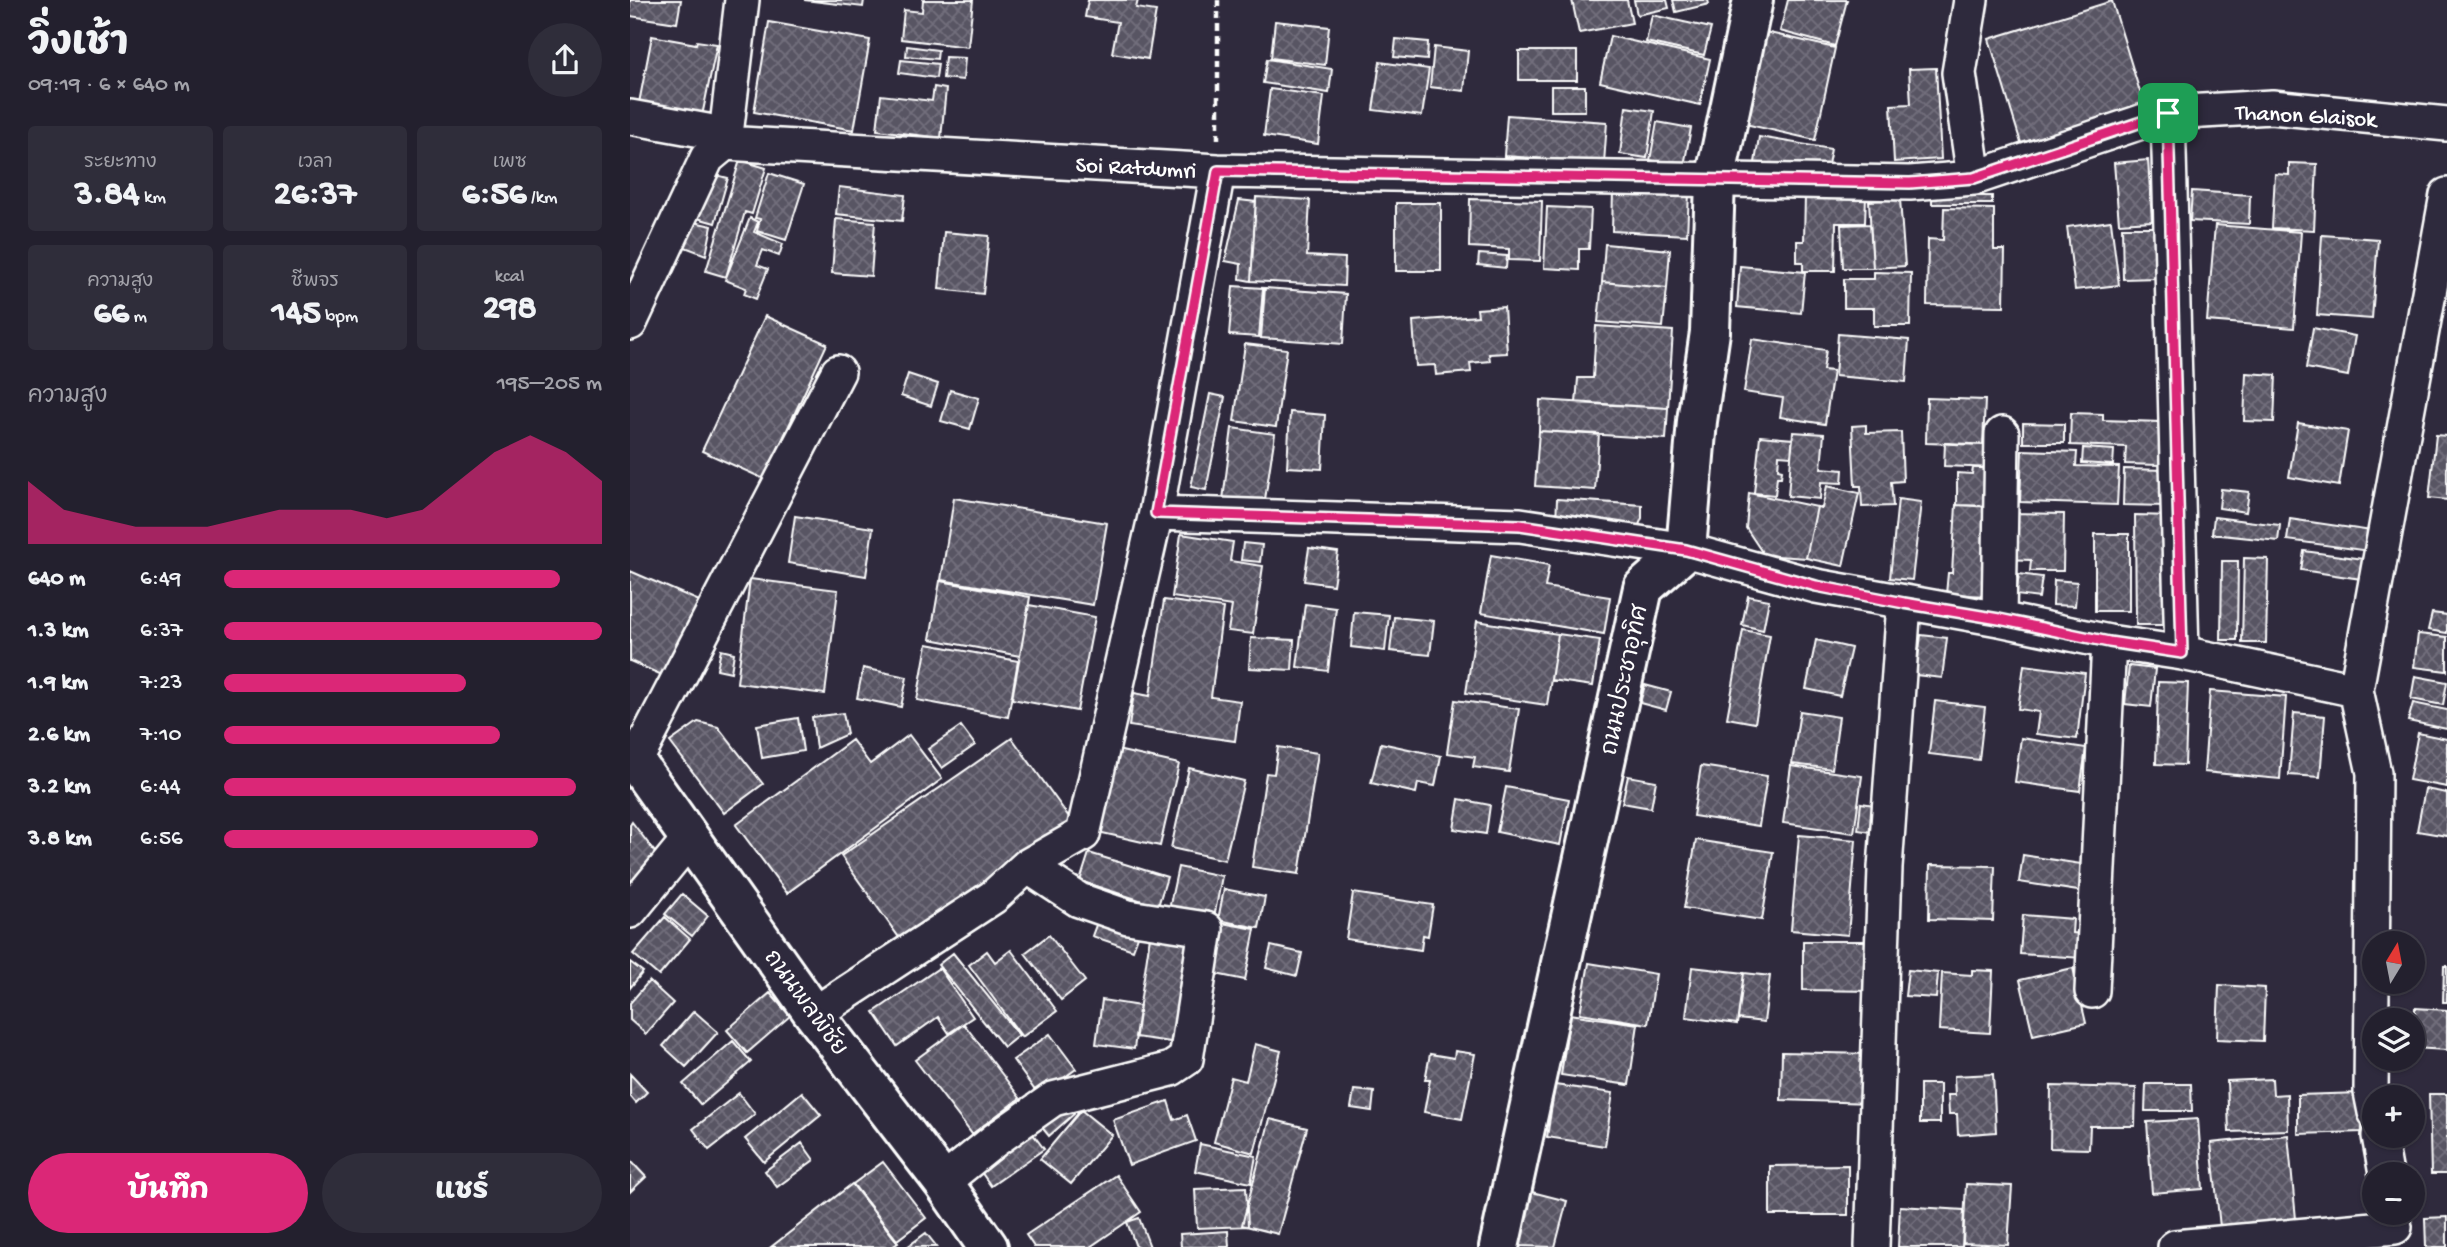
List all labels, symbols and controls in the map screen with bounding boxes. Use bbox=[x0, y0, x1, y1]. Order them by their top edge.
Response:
button: share bbox=[528, 23, 602, 97]
text: วิ่งเช้า bbox=[28, 24, 128, 68]
text: 09:19 · 6 × 640 m bbox=[28, 72, 190, 99]
pin bbox=[2138, 83, 2198, 143]
icon: arrive bbox=[2149, 94, 2187, 132]
street label: Thanon Glaisok bbox=[2233, 100, 2380, 135]
text: ระยะทาง bbox=[84, 152, 157, 175]
text: เวลา bbox=[297, 152, 333, 175]
text: เพซ bbox=[493, 152, 527, 175]
street label: Soi Ratdumri bbox=[1075, 153, 1197, 186]
text: 3.84 bbox=[75, 175, 140, 216]
text: 26:37 bbox=[274, 175, 356, 216]
text: 6:56 bbox=[462, 175, 527, 216]
text: km bbox=[140, 187, 166, 210]
text: /km bbox=[527, 187, 558, 210]
text: kcal bbox=[495, 266, 525, 289]
text: ความสูง bbox=[88, 271, 153, 294]
text: ชีพจร bbox=[291, 271, 339, 294]
text: 298 bbox=[483, 289, 537, 330]
text: 66 bbox=[94, 294, 129, 335]
text: 145 bbox=[272, 294, 321, 335]
text: m bbox=[129, 306, 147, 329]
text: bpm bbox=[321, 306, 358, 329]
text: 195–205 m bbox=[497, 371, 602, 398]
text: ความสูง bbox=[28, 384, 107, 411]
text: 640 m bbox=[28, 566, 85, 593]
text: 6:49 bbox=[140, 566, 181, 593]
street label: ถนนประชาอุทิศ bbox=[1594, 601, 1657, 758]
text: 1.3 km bbox=[28, 618, 88, 645]
text: 6:37 bbox=[140, 618, 183, 645]
text: 1.9 km bbox=[28, 670, 88, 697]
text: 7:23 bbox=[140, 670, 182, 697]
text: 2.6 km bbox=[28, 722, 90, 749]
text: 7:10 bbox=[140, 722, 182, 749]
text: 3.2 km bbox=[28, 774, 90, 801]
text: 6:44 bbox=[140, 774, 181, 801]
text: 3.8 km bbox=[28, 826, 92, 853]
text: 6:56 bbox=[140, 826, 183, 853]
north arrow bbox=[2362, 931, 2426, 994]
map controls bbox=[2362, 931, 2425, 1225]
street label: ถนนพลพิชัย bbox=[757, 943, 855, 1062]
button: layers bbox=[2362, 1008, 2425, 1071]
button: + bbox=[2362, 1085, 2425, 1148]
button: บันทึก bbox=[28, 1153, 308, 1233]
button: แชร์ bbox=[322, 1153, 602, 1233]
button: − bbox=[2362, 1162, 2425, 1225]

